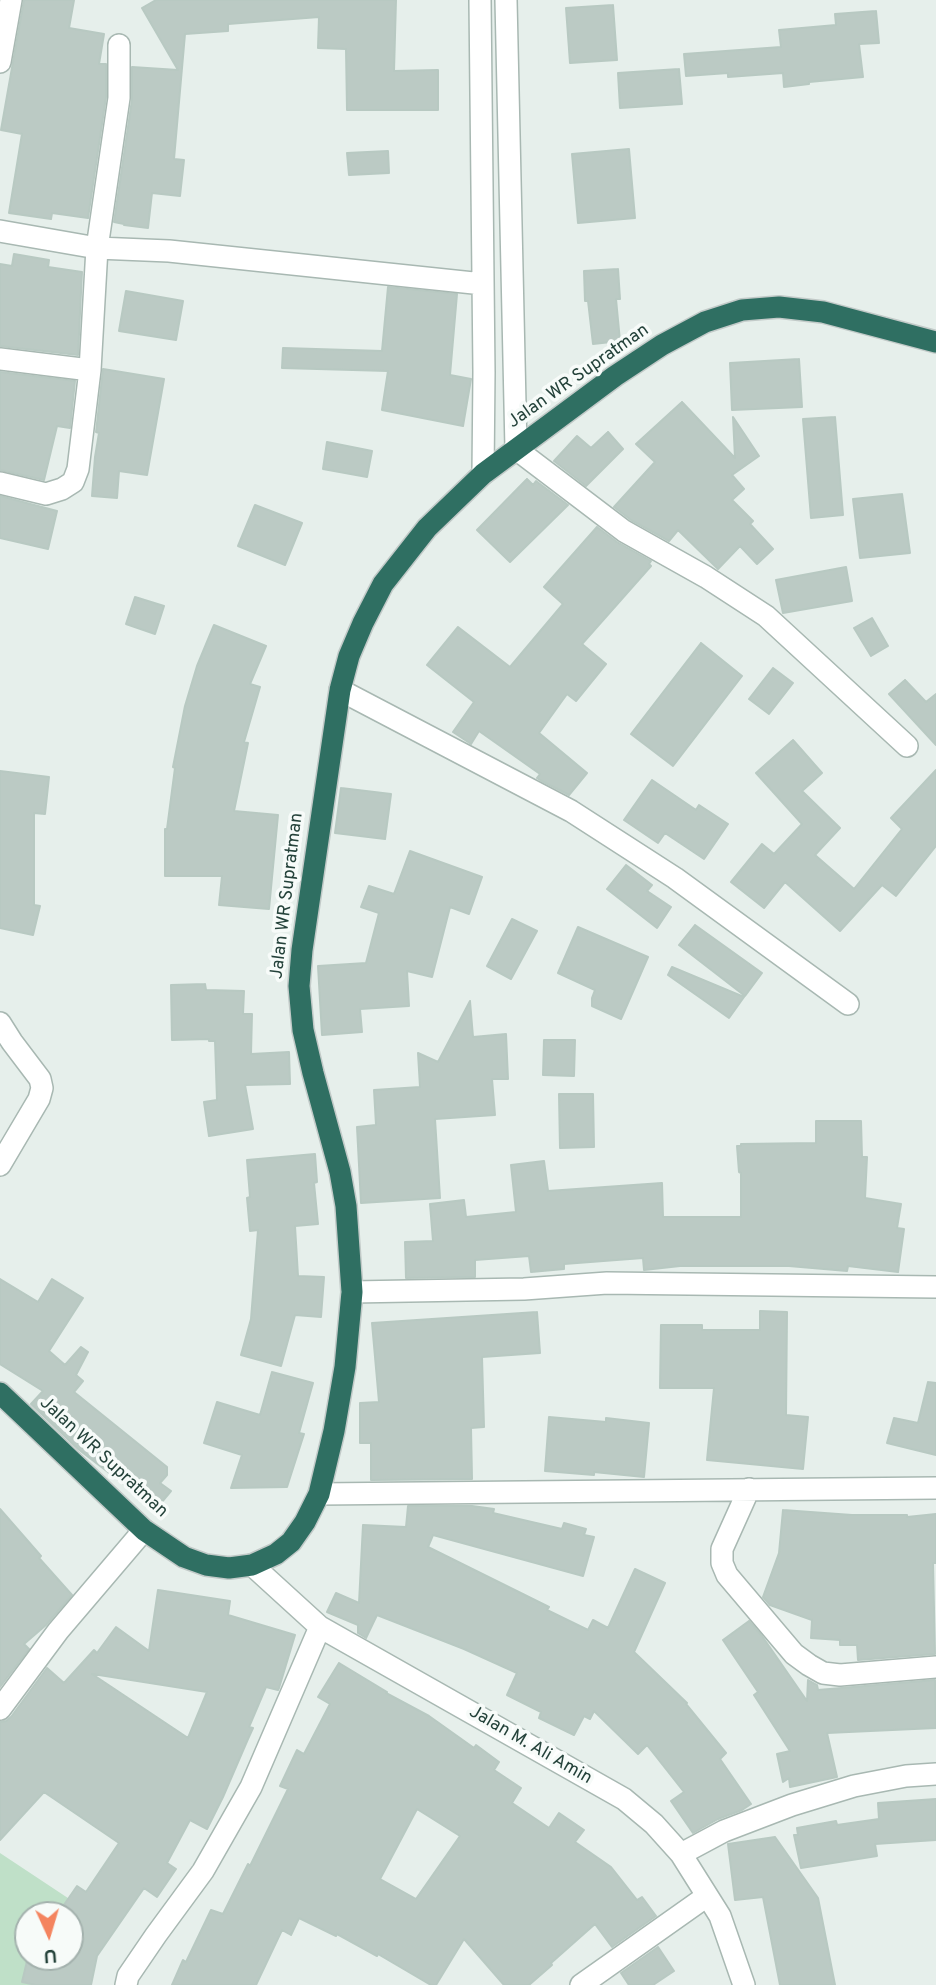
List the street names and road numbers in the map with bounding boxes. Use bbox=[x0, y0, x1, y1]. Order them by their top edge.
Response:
street label: Jalan WR Supratman bbox=[504, 320, 654, 434]
street label: Jalan WR Supratman bbox=[267, 812, 309, 980]
street label: Jalan WR Supratman bbox=[34, 1393, 172, 1523]
street label: Jalan M. Ali Amin bbox=[465, 1702, 595, 1790]

